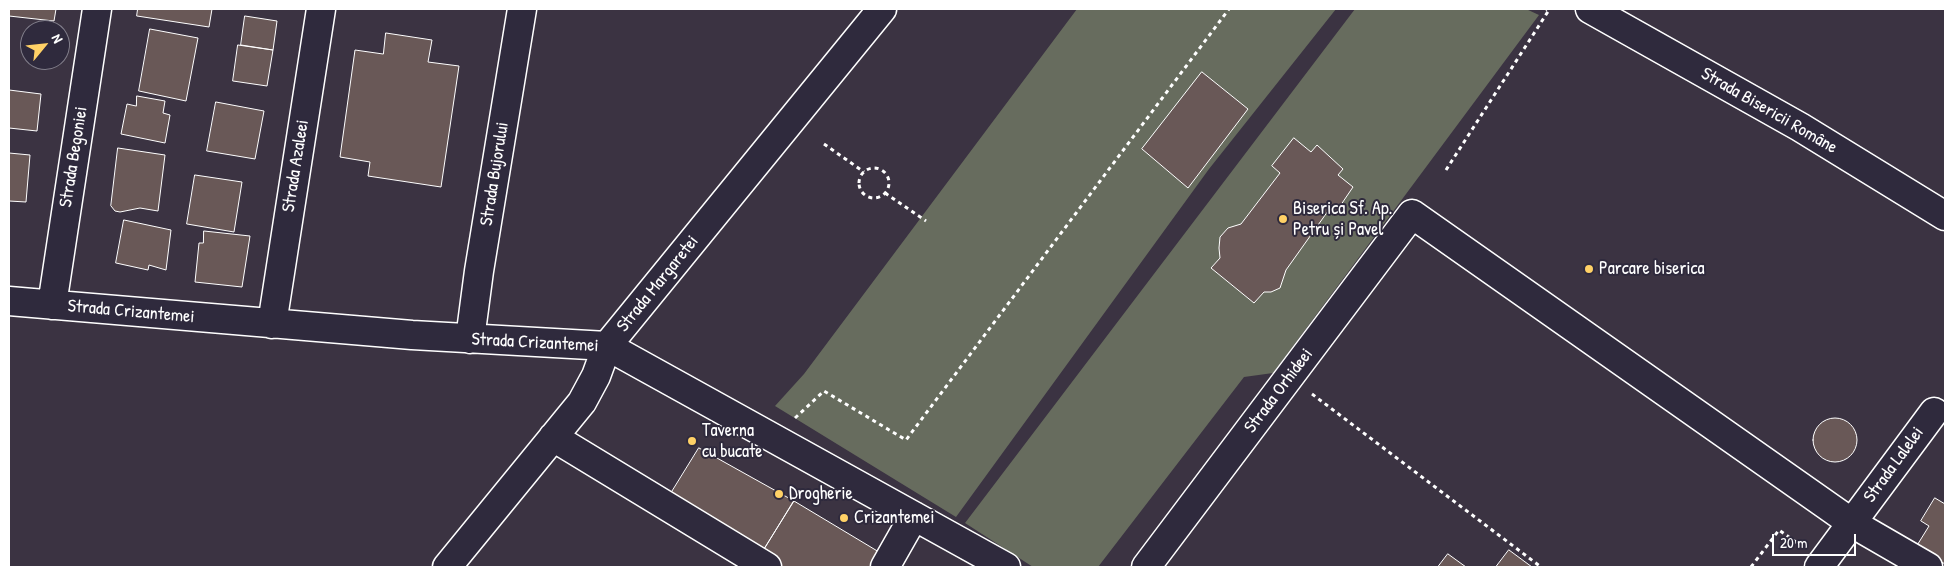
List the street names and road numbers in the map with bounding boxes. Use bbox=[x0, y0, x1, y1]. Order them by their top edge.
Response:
street label: Strada Bisericii Române bbox=[1697, 63, 1841, 159]
street label: Strada Begoniei bbox=[55, 105, 93, 209]
street label: Strada Azaleei bbox=[278, 118, 314, 214]
street label: Strada Bujorului bbox=[476, 121, 514, 227]
street label: Strada Margaretei bbox=[613, 231, 703, 337]
street label: Strada Crizantemei bbox=[67, 296, 195, 328]
street label: Strada Crizantemei bbox=[471, 329, 599, 357]
street label: Strada Orhideei bbox=[1240, 344, 1318, 438]
street label: Strada Lalelei bbox=[1859, 423, 1929, 507]

